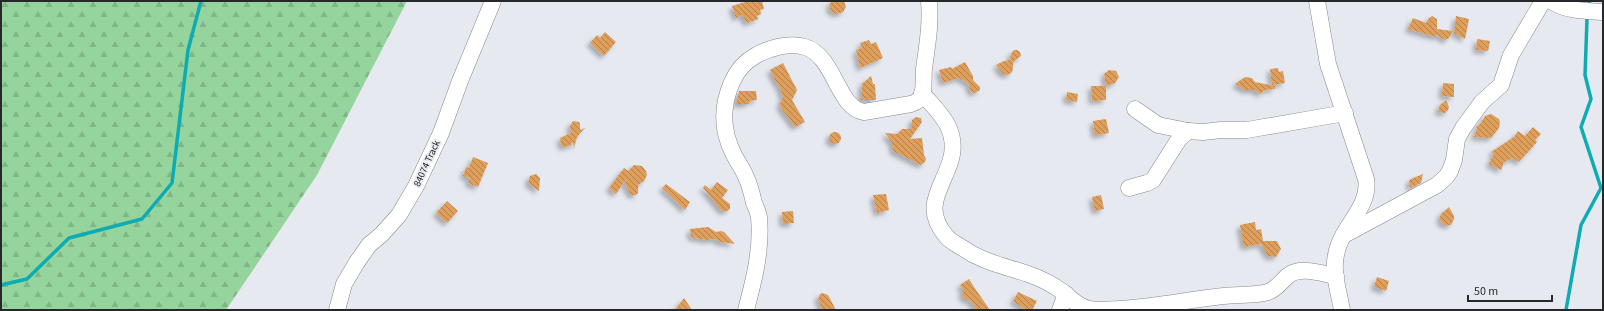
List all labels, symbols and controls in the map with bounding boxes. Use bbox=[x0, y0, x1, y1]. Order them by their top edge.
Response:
street label: 84074 Track bbox=[410, 138, 444, 189]
scale bar bbox=[1468, 277, 1552, 303]
text: 50 m bbox=[1474, 283, 1498, 300]

